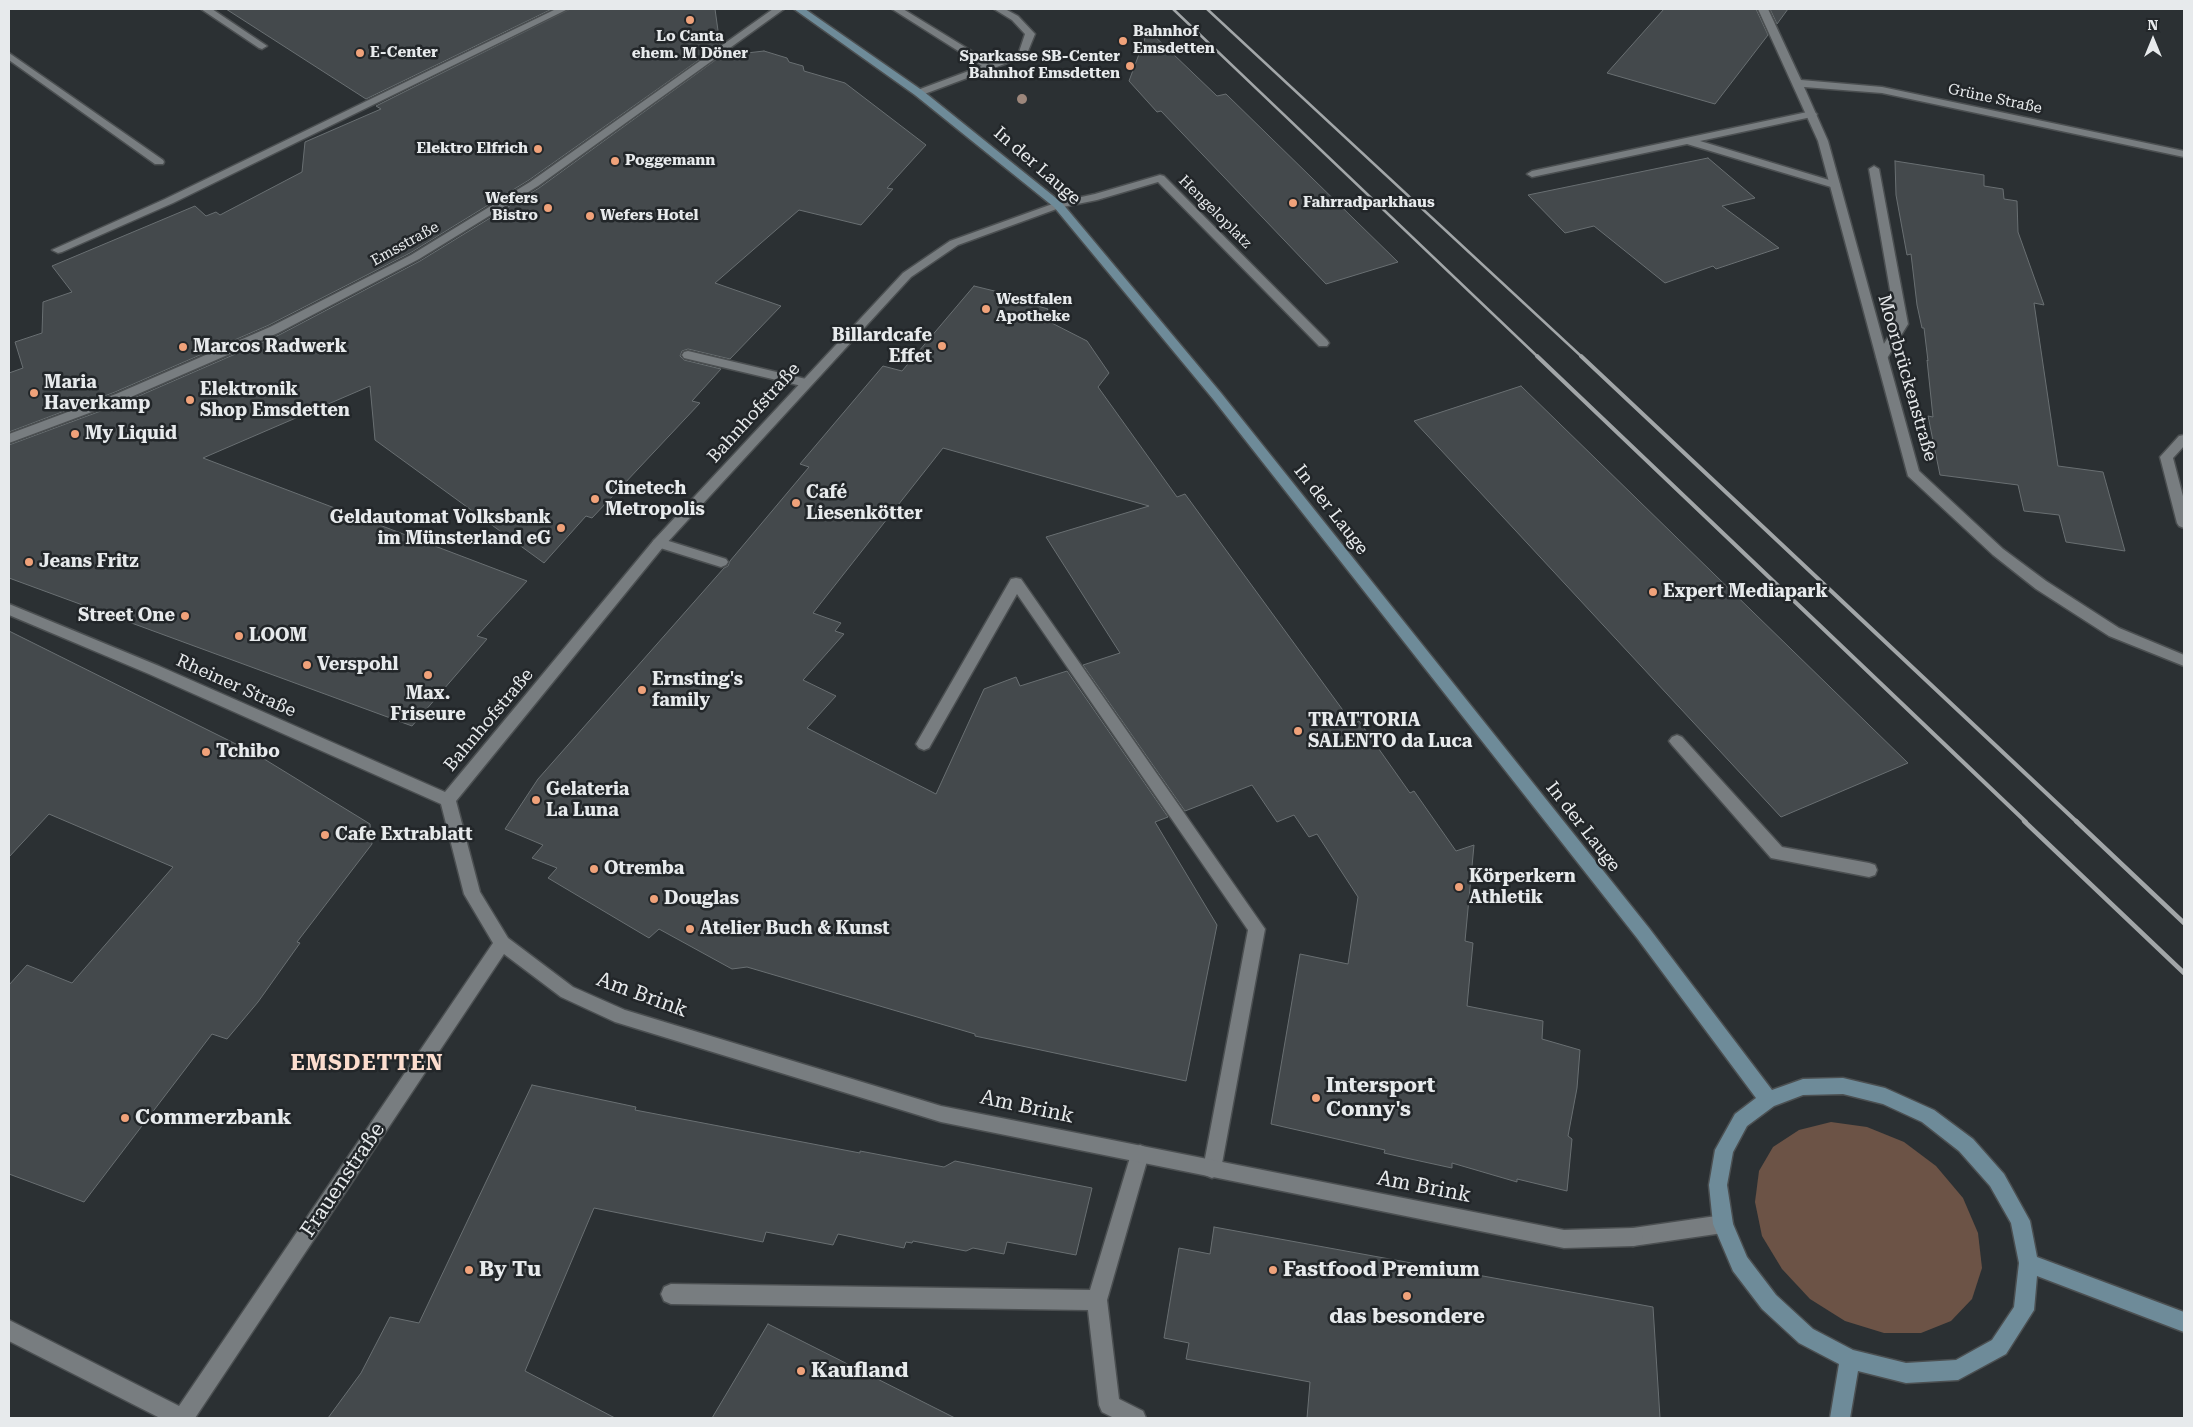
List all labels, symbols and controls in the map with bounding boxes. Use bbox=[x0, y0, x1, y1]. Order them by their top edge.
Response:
marker: Lo Canta ehem. M Döner bbox=[684, 14, 696, 26]
north arrow bbox=[2128, 15, 2178, 65]
text: N bbox=[2148, 17, 2158, 33]
place label: Bahnhof Emsdetten bbox=[1133, 23, 1215, 58]
place label: Lo Canta ehem. M Döner bbox=[632, 28, 748, 63]
marker: Bahnhof Emsdetten bbox=[1117, 35, 1129, 47]
place label: E-Center bbox=[370, 44, 438, 62]
marker: E-Center bbox=[354, 47, 366, 59]
place label: Sparkasse SB-Center Bahnhof Emsdetten bbox=[959, 48, 1120, 83]
marker: Sparkasse SB-Center Bahnhof Emsdetten bbox=[1124, 60, 1136, 72]
street label: Grüne Straße bbox=[1946, 80, 2044, 118]
street label: In der Lauge bbox=[989, 122, 1085, 210]
place label: Elektro Elfrich bbox=[416, 140, 528, 158]
marker: Elektro Elfrich bbox=[532, 143, 544, 155]
place label: Poggemann bbox=[625, 152, 715, 170]
marker: Poggemann bbox=[609, 155, 621, 167]
street label: Hengeloplatz bbox=[1175, 172, 1255, 252]
place label: Wefers Bistro bbox=[485, 190, 538, 225]
place label: Fahrradparkhaus bbox=[1303, 194, 1435, 212]
marker: Fahrradparkhaus bbox=[1287, 197, 1299, 209]
marker: Wefers Bistro bbox=[542, 202, 554, 214]
place label: Wefers Hotel bbox=[600, 207, 698, 225]
marker: Wefers Hotel bbox=[584, 210, 596, 222]
street label: Emsstraße bbox=[368, 218, 442, 270]
place label: Westfalen Apotheke bbox=[996, 291, 1072, 326]
street label: Moorbrückenstraße bbox=[1873, 292, 1941, 464]
marker: Westfalen Apotheke bbox=[980, 303, 992, 315]
place label: Billardcafe Effet bbox=[832, 325, 932, 368]
place label: Marcos Radwerk bbox=[193, 336, 347, 358]
marker: Billardcafe Effet bbox=[936, 340, 948, 352]
marker: Marcos Radwerk bbox=[177, 341, 189, 353]
street label: Bahnhofstraße bbox=[703, 358, 805, 468]
place label: Maria Haverkamp bbox=[44, 372, 150, 414]
place label: Elektronik Shop Emsdetten bbox=[200, 379, 350, 422]
marker: Maria Haverkamp bbox=[28, 387, 40, 399]
marker: Elektronik Shop Emsdetten bbox=[184, 394, 196, 406]
place label: My Liquid bbox=[85, 423, 177, 445]
marker: My Liquid bbox=[69, 428, 81, 440]
street label: In der Lauge bbox=[1289, 461, 1373, 559]
place label: Cinetech Metropolis bbox=[605, 478, 705, 520]
place label: Café Liesenkötter bbox=[806, 482, 923, 524]
marker: Cinetech Metropolis bbox=[589, 493, 601, 505]
marker: Café Liesenkötter bbox=[790, 497, 802, 509]
place label: Geldautomat Volksbank im Münsterland eG bbox=[330, 507, 551, 550]
marker: Geldautomat Volksbank im Münsterland eG bbox=[555, 522, 567, 534]
place label: Jeans Fritz bbox=[39, 551, 139, 573]
marker: Jeans Fritz bbox=[23, 556, 35, 568]
place label: Expert Mediapark bbox=[1663, 581, 1828, 603]
marker: Expert Mediapark bbox=[1647, 586, 1659, 598]
place label: Street One bbox=[78, 605, 175, 627]
marker: Street One bbox=[179, 610, 191, 622]
place label: LOOM bbox=[249, 625, 307, 647]
marker: LOOM bbox=[233, 630, 245, 642]
street label: Rheiner Straße bbox=[173, 650, 299, 722]
place label: Verspohl bbox=[317, 654, 398, 676]
marker: Verspohl bbox=[301, 659, 313, 671]
street label: Bahnhofstraße bbox=[440, 664, 538, 776]
marker: Max. Friseure bbox=[422, 669, 434, 681]
place label: Ernsting's family bbox=[652, 669, 743, 712]
place label: Max. Friseure bbox=[390, 683, 466, 726]
marker: Ernsting's family bbox=[636, 684, 648, 696]
place label: TRATTORIA SALENTO da Luca bbox=[1308, 710, 1472, 752]
marker: TRATTORIA SALENTO da Luca bbox=[1292, 725, 1304, 737]
place label: Tchibo bbox=[216, 741, 280, 763]
marker: Tchibo bbox=[200, 746, 212, 758]
street label: In der Lauge bbox=[1541, 778, 1625, 876]
place label: Gelateria La Luna bbox=[546, 779, 629, 822]
marker: Gelateria La Luna bbox=[530, 794, 542, 806]
place label: Cafe Extrablatt bbox=[335, 824, 473, 846]
marker: Cafe Extrablatt bbox=[319, 829, 331, 841]
place label: Otremba bbox=[604, 858, 684, 880]
marker: Otremba bbox=[588, 863, 600, 875]
place label: Körperkern Athletik bbox=[1469, 866, 1576, 909]
marker: Körperkern Athletik bbox=[1453, 881, 1465, 893]
place label: Douglas bbox=[664, 888, 739, 910]
marker: Douglas bbox=[648, 893, 660, 905]
place label: Atelier Buch & Kunst bbox=[700, 918, 890, 940]
marker: Atelier Buch & Kunst bbox=[684, 923, 696, 935]
street label: Am Brink bbox=[593, 967, 691, 1023]
district label: EMSDETTEN bbox=[289, 1051, 445, 1077]
place label: Intersport Conny's bbox=[1326, 1073, 1435, 1123]
street label: Am Brink bbox=[978, 1085, 1076, 1129]
marker: Intersport Conny's bbox=[1310, 1092, 1322, 1104]
place label: Commerzbank bbox=[135, 1105, 291, 1131]
marker: Commerzbank bbox=[119, 1112, 131, 1124]
street label: Frauenstraße bbox=[296, 1118, 390, 1242]
street label: Am Brink bbox=[1375, 1166, 1473, 1208]
place label: By Tu bbox=[479, 1257, 541, 1283]
place label: Fastfood Premium bbox=[1283, 1257, 1480, 1283]
marker: By Tu bbox=[463, 1264, 475, 1276]
marker: Fastfood Premium bbox=[1267, 1264, 1279, 1276]
marker: das besondere bbox=[1401, 1290, 1413, 1302]
place label: das besondere bbox=[1329, 1304, 1485, 1330]
place label: Kaufland bbox=[811, 1358, 909, 1384]
marker: Kaufland bbox=[795, 1365, 807, 1377]

